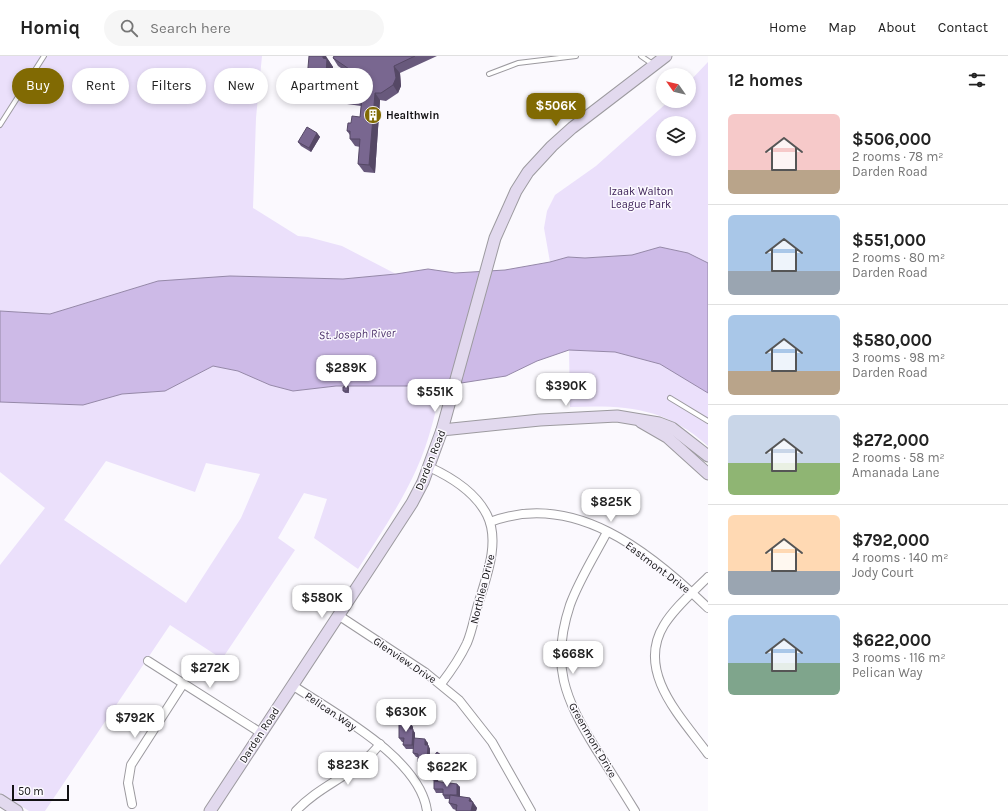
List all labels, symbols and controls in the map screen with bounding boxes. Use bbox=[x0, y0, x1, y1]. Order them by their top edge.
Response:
search box bbox=[104, 10, 384, 46]
text: Homiq bbox=[20, 17, 80, 39]
icon: search bbox=[118, 17, 140, 39]
text: Search here bbox=[150, 19, 231, 37]
text: Home bbox=[769, 19, 806, 36]
text: Map bbox=[828, 19, 856, 36]
text: About bbox=[878, 19, 916, 36]
text: Contact bbox=[938, 19, 988, 36]
chip: Buy bbox=[12, 68, 64, 104]
chip: Rent bbox=[72, 68, 129, 104]
chip: Filters bbox=[137, 68, 206, 104]
chip: New bbox=[214, 68, 268, 104]
chip: Apartment bbox=[276, 68, 373, 104]
north arrow bbox=[656, 68, 696, 108]
map controls bbox=[656, 68, 696, 156]
icon: filters bbox=[966, 69, 988, 91]
text: 12 homes bbox=[728, 70, 803, 90]
pin: $506K bbox=[528, 93, 584, 127]
text: $506K bbox=[535, 98, 577, 113]
building icon: Healthwin bbox=[363, 105, 383, 125]
place label: Healthwin bbox=[386, 109, 439, 122]
button: layers bbox=[656, 116, 696, 156]
text: $506,000 bbox=[852, 129, 931, 149]
icon: home bbox=[760, 130, 808, 178]
text: 2 rooms · 78 m² bbox=[852, 149, 944, 164]
text: Darden Road bbox=[852, 164, 928, 179]
park label: Izaak Walton League Park bbox=[609, 185, 673, 211]
text: $551,000 bbox=[852, 230, 926, 250]
icon: home bbox=[760, 231, 808, 279]
text: 2 rooms · 80 m² bbox=[852, 250, 945, 265]
text: Darden Road bbox=[852, 265, 928, 280]
water label: St. Joseph River bbox=[318, 326, 397, 342]
text: $580,000 bbox=[852, 330, 932, 350]
icon: home bbox=[760, 331, 808, 379]
text: 3 rooms · 98 m² bbox=[852, 350, 945, 365]
pin: $289K bbox=[318, 355, 374, 389]
text: $289K bbox=[325, 360, 367, 375]
text: Darden Road bbox=[852, 365, 928, 380]
pin: $390K bbox=[538, 373, 594, 407]
text: $390K bbox=[545, 378, 587, 393]
pin: $551K bbox=[407, 379, 463, 413]
text: $551K bbox=[416, 384, 454, 399]
street label: Darden Road bbox=[412, 428, 448, 492]
text: $272,000 bbox=[852, 430, 929, 450]
icon: home bbox=[760, 431, 808, 479]
text: 2 rooms · 58 m² bbox=[852, 450, 945, 465]
text: Amanada Lane bbox=[852, 465, 940, 480]
pin: $825K bbox=[583, 489, 639, 523]
text: $825K bbox=[590, 494, 632, 509]
text: $792,000 bbox=[852, 530, 929, 550]
icon: home bbox=[760, 531, 808, 579]
street label: Eastmont Drive bbox=[623, 539, 693, 596]
text: 4 rooms · 140 m² bbox=[852, 550, 948, 565]
street label: Northlea Drive bbox=[468, 553, 498, 625]
text: Jody Court bbox=[852, 565, 914, 580]
pin: $580K bbox=[294, 585, 350, 619]
text: $580K bbox=[301, 590, 343, 605]
text: $622,000 bbox=[852, 630, 931, 650]
icon: home bbox=[760, 631, 808, 679]
street label: Glenview Drive bbox=[371, 635, 439, 686]
pin: $668K bbox=[545, 641, 601, 675]
text: $668K bbox=[552, 646, 594, 661]
text: 3 rooms · 116 m² bbox=[852, 650, 946, 665]
pin: $272K bbox=[182, 655, 238, 689]
text: $272K bbox=[190, 660, 230, 675]
text: Pelican Way bbox=[852, 665, 923, 680]
street label: Pelican Way bbox=[302, 689, 359, 734]
pin: $630K bbox=[378, 699, 434, 733]
street label: Greenmont Drive bbox=[566, 700, 619, 780]
text: $630K bbox=[385, 704, 427, 719]
pin: $792K bbox=[107, 705, 163, 739]
street label: Darden Road bbox=[237, 705, 282, 766]
text: $792K bbox=[115, 710, 155, 725]
pin: $823K bbox=[320, 752, 376, 786]
pin: $622K bbox=[419, 754, 475, 788]
text: $823K bbox=[327, 757, 369, 772]
text: $622K bbox=[426, 759, 468, 774]
scale bar bbox=[12, 783, 69, 802]
text: 50 m bbox=[18, 785, 44, 798]

